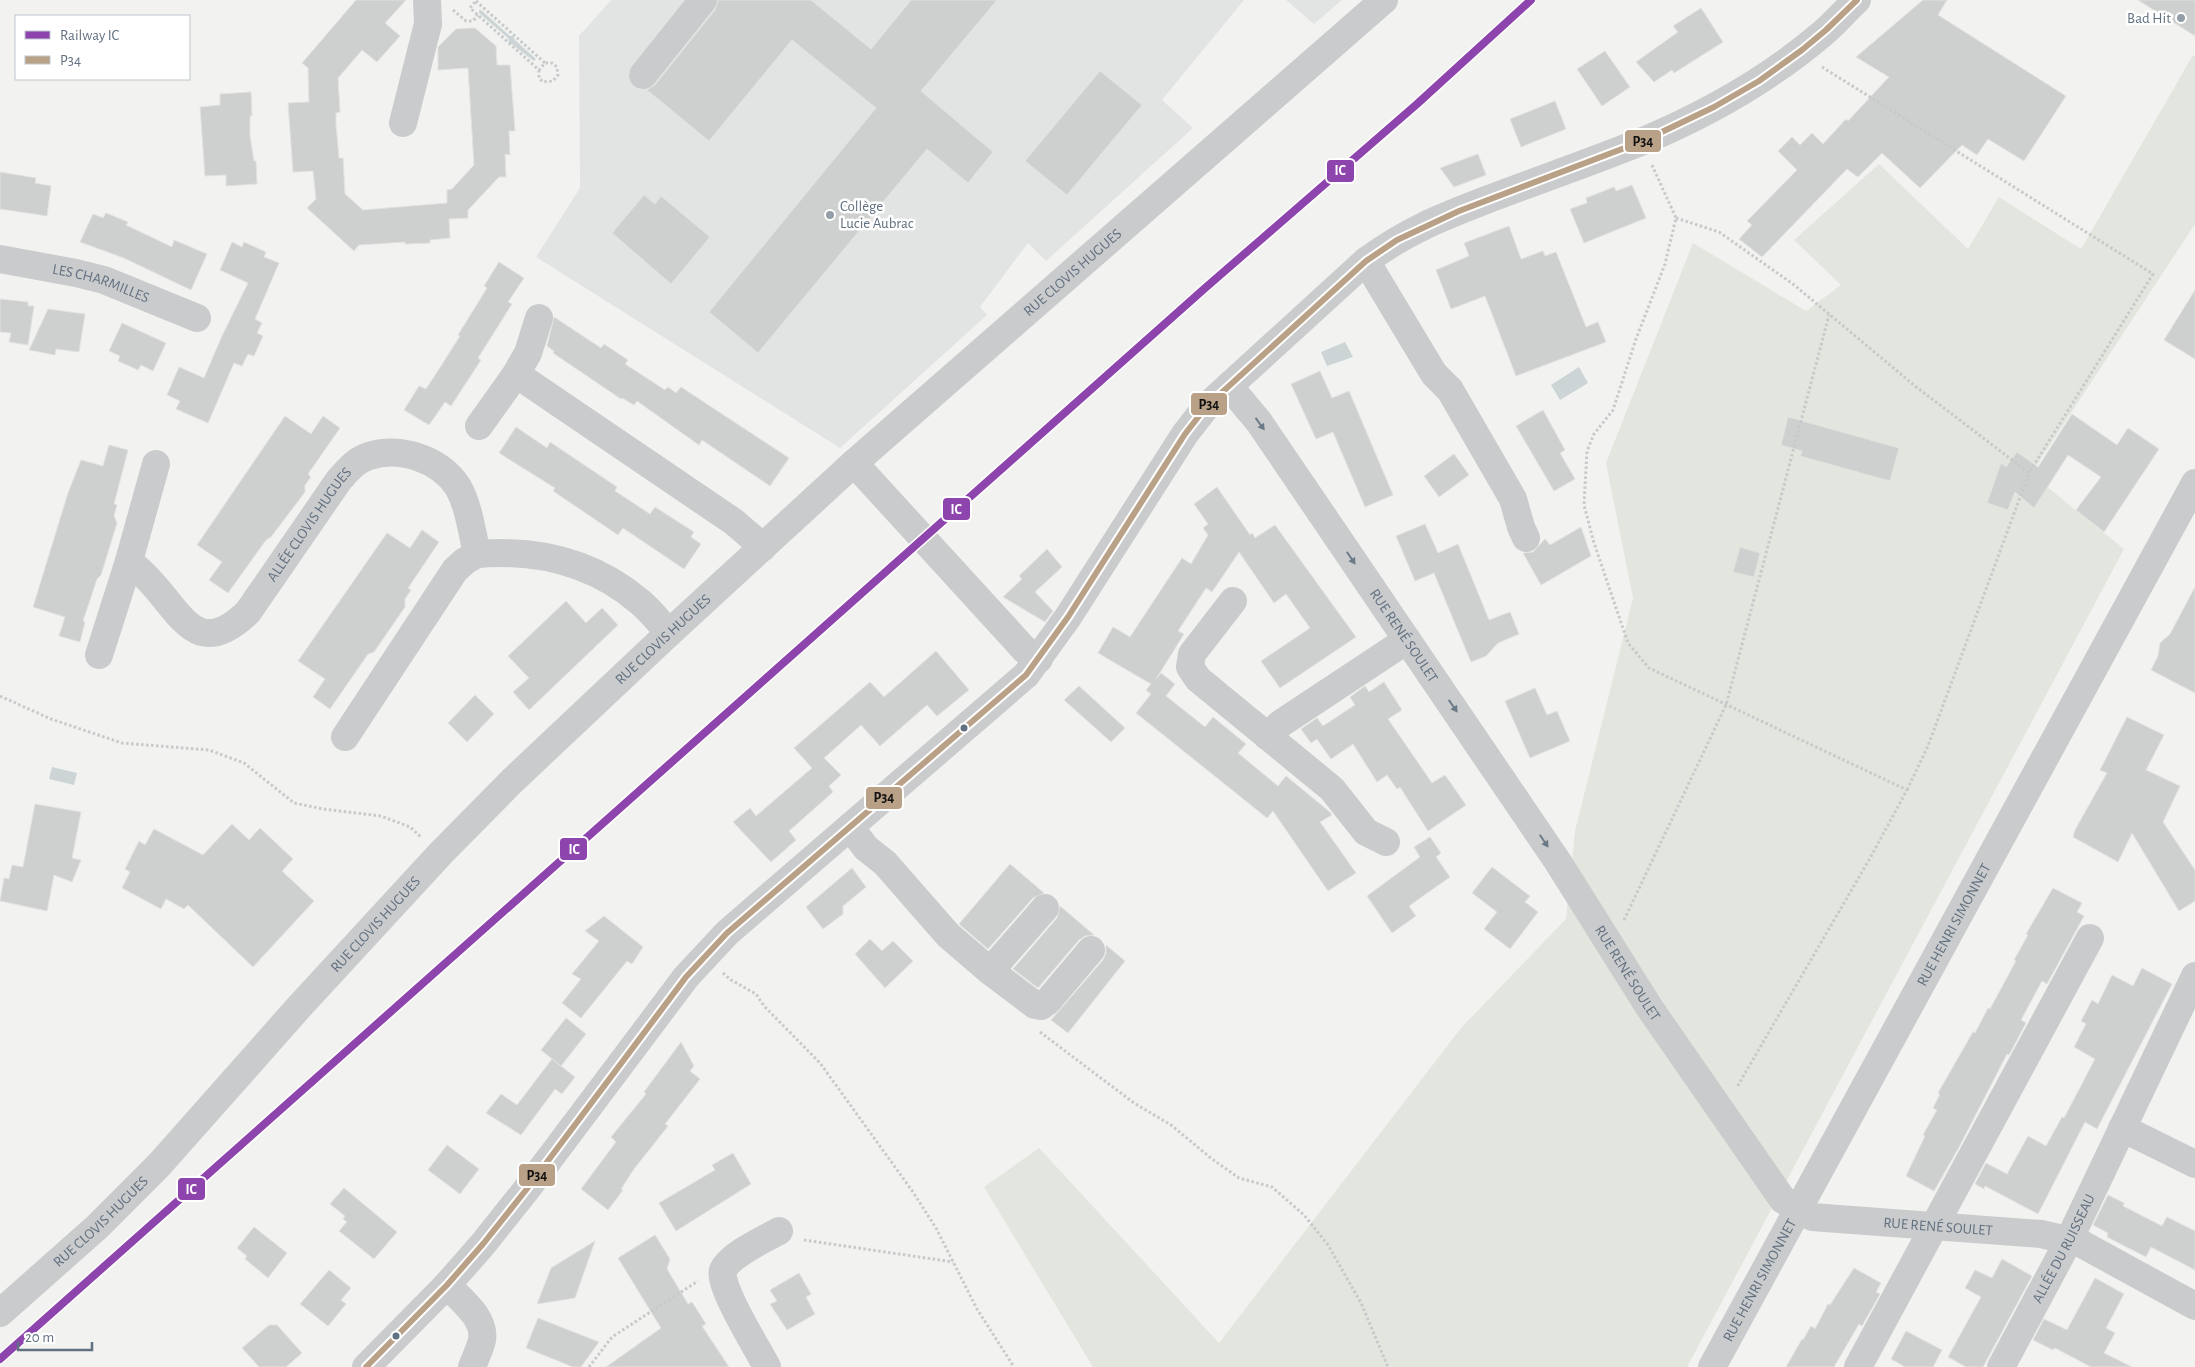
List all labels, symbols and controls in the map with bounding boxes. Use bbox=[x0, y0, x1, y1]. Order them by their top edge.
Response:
place label: Bad Hit bbox=[2127, 11, 2171, 26]
marker: Bad Hit bbox=[2175, 12, 2187, 24]
legend bbox=[15, 15, 190, 80]
text: Railway IC bbox=[60, 28, 120, 43]
text: P34 bbox=[60, 53, 81, 68]
line badge: P34 bbox=[1624, 129, 1662, 153]
text: P34 bbox=[1633, 135, 1653, 149]
line badge: IC bbox=[1326, 159, 1355, 183]
text: IC bbox=[1334, 164, 1346, 178]
place label: Collège Lucie Aubrac bbox=[840, 199, 914, 231]
marker: Collège Lucie Aubrac bbox=[824, 209, 836, 221]
street label: RUE CLOVIS HUGUES bbox=[1021, 226, 1125, 319]
street label: LES CHARMILLES bbox=[51, 262, 151, 306]
line badge: P34 bbox=[1190, 392, 1228, 416]
text: P34 bbox=[1199, 398, 1219, 412]
one-way arrow bbox=[1254, 417, 1265, 430]
street label: ALLÉE CLOVIS HUGUES bbox=[264, 465, 354, 584]
line badge: IC bbox=[942, 497, 971, 521]
text: IC bbox=[950, 503, 962, 517]
one-way arrow bbox=[1346, 551, 1356, 564]
street label: RUE RENÉ SOULET bbox=[1367, 586, 1441, 686]
street label: RUE CLOVIS HUGUES bbox=[613, 592, 714, 688]
one-way arrow bbox=[1448, 700, 1458, 713]
unlabelled marker bbox=[959, 723, 969, 733]
line badge: P34 bbox=[865, 786, 903, 810]
text: P34 bbox=[874, 791, 894, 805]
one-way arrow bbox=[1539, 834, 1549, 848]
line badge: IC bbox=[559, 837, 588, 861]
text: IC bbox=[568, 843, 580, 857]
street label: RUE HENRI SIMONNET bbox=[1915, 861, 1994, 989]
street label: RUE CLOVIS HUGUES bbox=[328, 874, 423, 975]
street label: RUE RENÉ SOULET bbox=[1592, 923, 1664, 1024]
line badge: P34 bbox=[518, 1163, 556, 1187]
text: P34 bbox=[527, 1169, 547, 1183]
street label: RUE CLOVIS HUGUES bbox=[51, 1174, 151, 1270]
line badge: IC bbox=[177, 1177, 206, 1201]
text: IC bbox=[185, 1183, 197, 1197]
street label: ALLÉE DU RUISSEAU bbox=[2030, 1192, 2098, 1306]
street label: RUE RENÉ SOULET bbox=[1883, 1215, 1994, 1238]
street label: RUE HENRI SIMONNET bbox=[1720, 1216, 1800, 1344]
scale bar bbox=[18, 1320, 91, 1352]
text: 20 m bbox=[25, 1330, 54, 1345]
unlabelled marker bbox=[391, 1331, 401, 1341]

